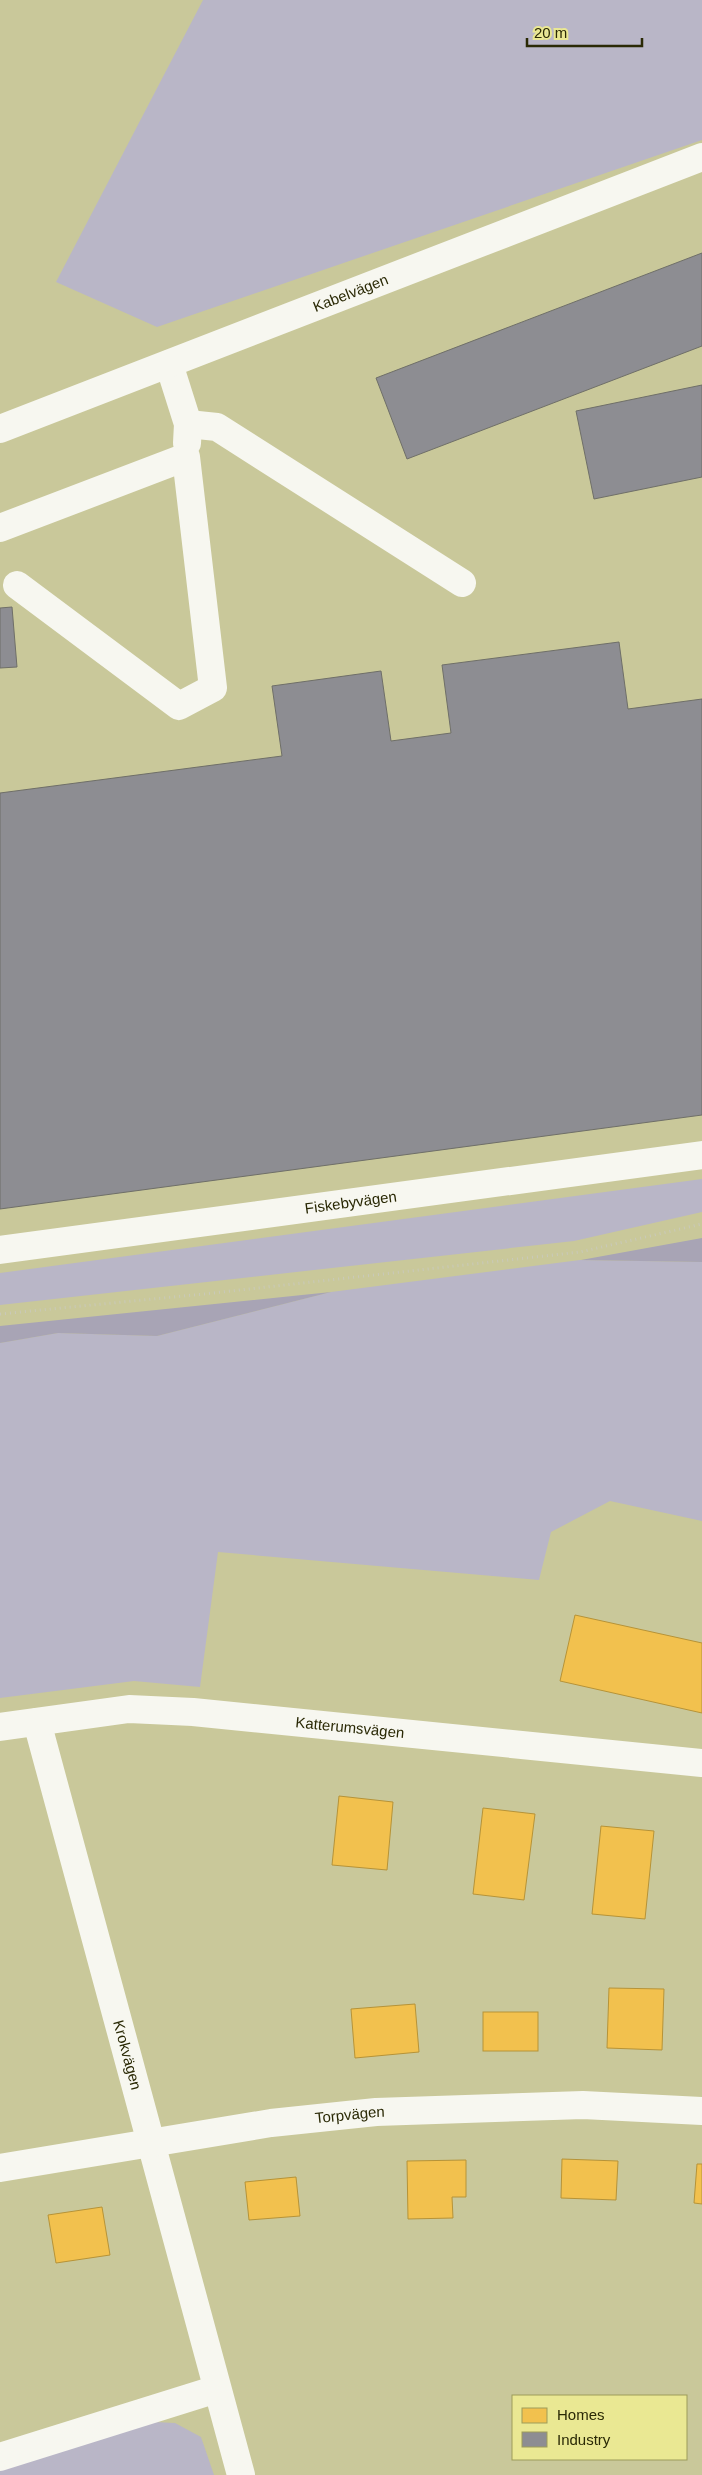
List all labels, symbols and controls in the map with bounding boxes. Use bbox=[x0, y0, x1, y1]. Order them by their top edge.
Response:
scale bar bbox=[527, 15, 642, 47]
text: 20 m bbox=[534, 24, 567, 41]
street label: Kabelvägen bbox=[310, 270, 390, 315]
street label: Fiskebyvägen bbox=[304, 1187, 398, 1217]
street label: Katterumsvägen bbox=[295, 1713, 405, 1741]
street label: Krokvägen bbox=[110, 2018, 145, 2092]
street label: Torpvägen bbox=[314, 2103, 385, 2126]
legend bbox=[512, 2395, 687, 2460]
text: Homes bbox=[557, 2406, 605, 2423]
text: Industry bbox=[557, 2431, 611, 2448]

